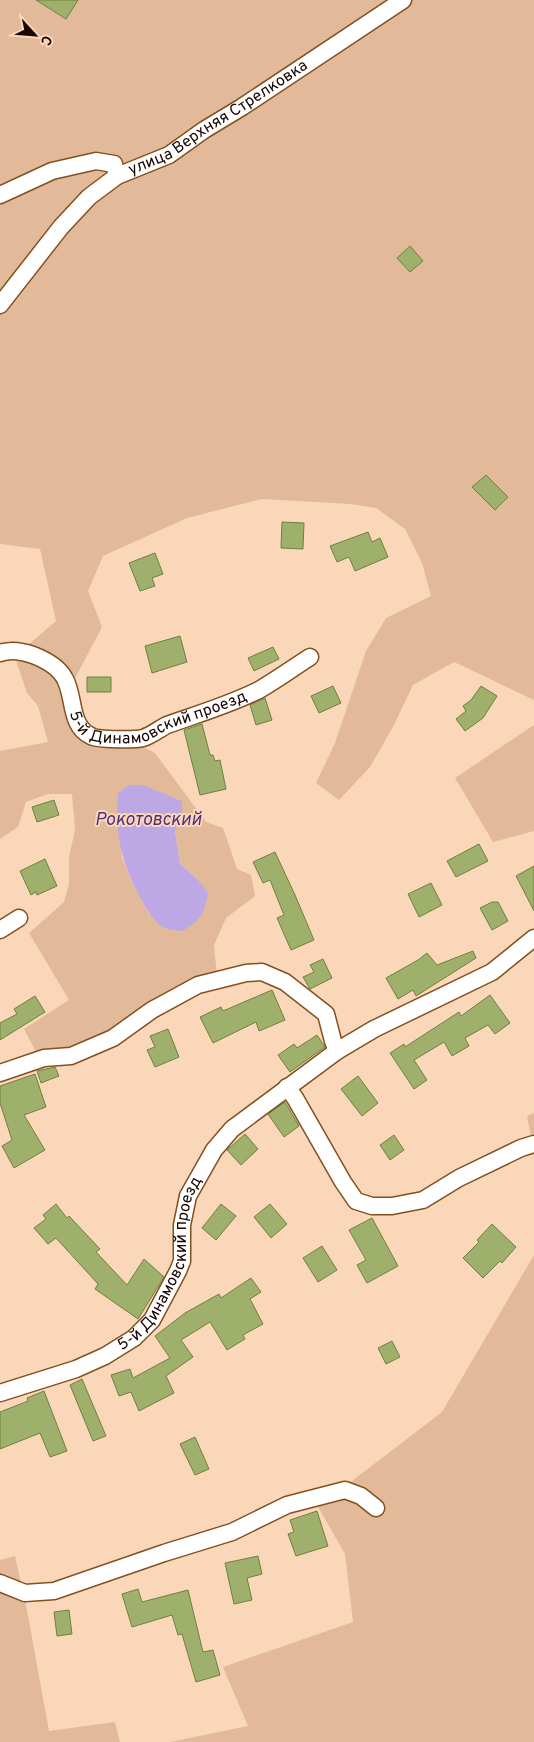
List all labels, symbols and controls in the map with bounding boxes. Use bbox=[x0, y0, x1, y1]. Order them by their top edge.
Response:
north arrow bbox=[10, 10, 60, 60]
text: С bbox=[36, 32, 55, 48]
street label: улица Верхняя Стрелковка bbox=[126, 56, 312, 180]
street label: 5-й Динамовский проезд bbox=[65, 682, 261, 714]
text: 5-й Динамовский проезд bbox=[64, 687, 250, 749]
water label: Рокотовский bbox=[95, 809, 202, 832]
street label: 5-й Динамовский проезд bbox=[114, 1173, 207, 1356]

